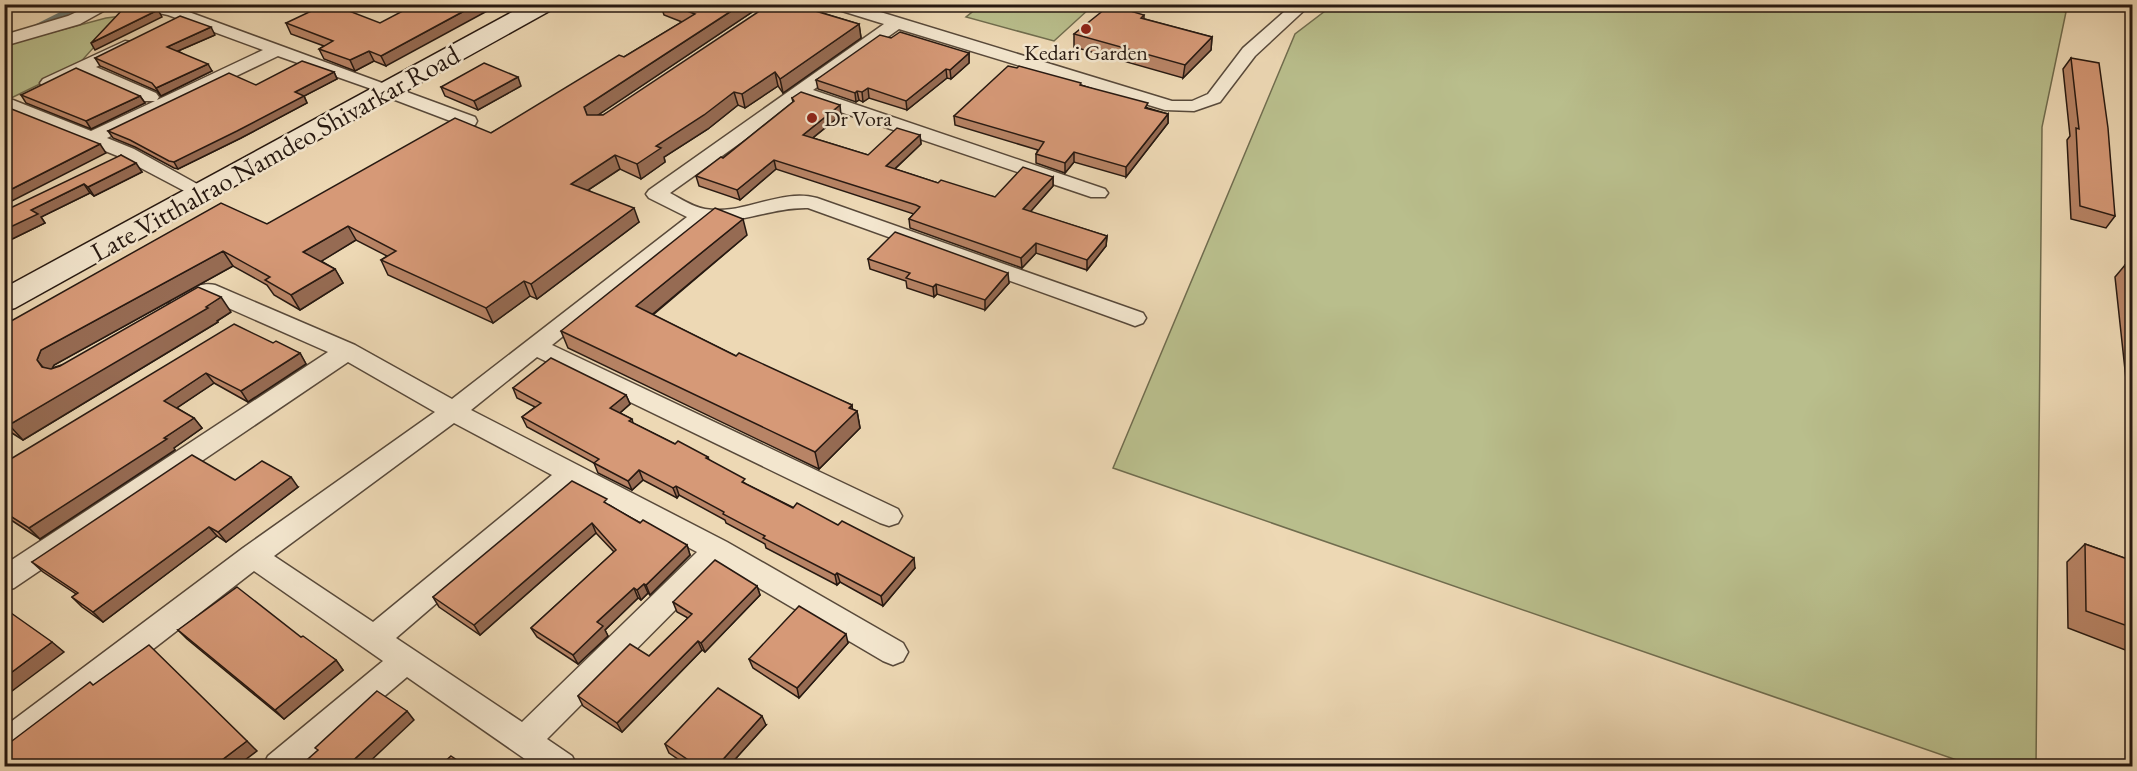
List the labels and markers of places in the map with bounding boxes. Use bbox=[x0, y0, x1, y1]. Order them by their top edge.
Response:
marker: Kedari Garden bbox=[1079, 22, 1093, 36]
place label: Kedari Garden bbox=[1024, 38, 1148, 67]
place label: Dr Vora bbox=[824, 104, 892, 133]
marker: Dr Vora bbox=[805, 111, 819, 125]

